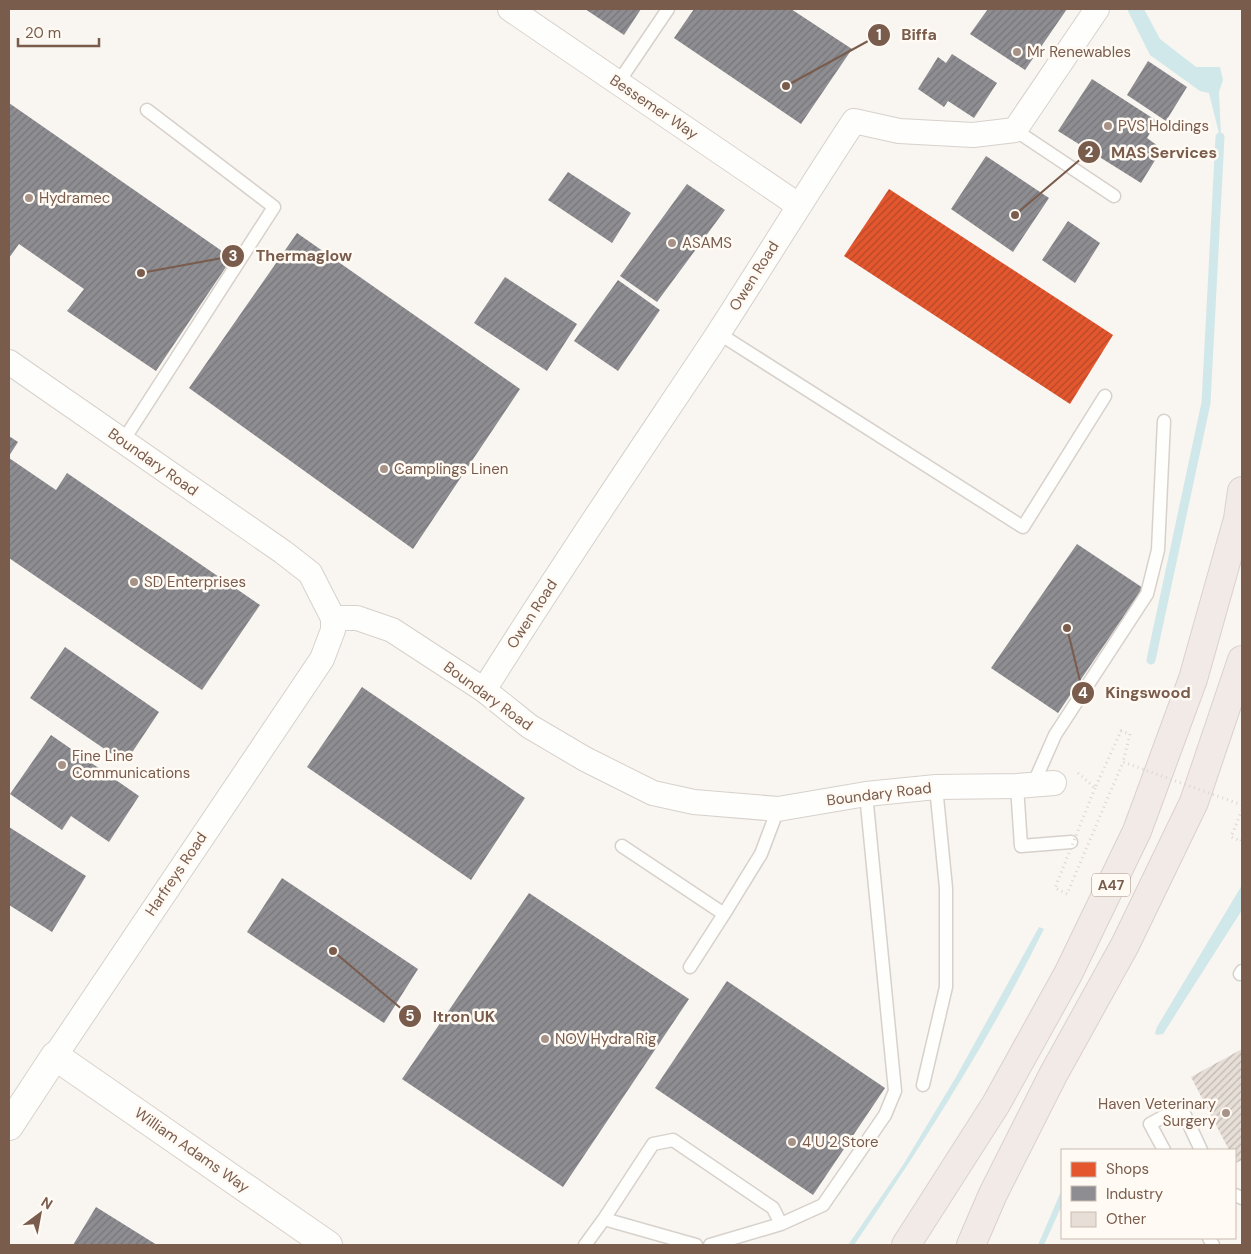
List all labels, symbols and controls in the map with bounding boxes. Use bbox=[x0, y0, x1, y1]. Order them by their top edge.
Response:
scale bar bbox=[18, 15, 99, 47]
callout: Biffa bbox=[866, 19, 947, 50]
text: 20 m bbox=[25, 23, 61, 43]
text: Biffa bbox=[901, 24, 937, 45]
text: 1 bbox=[876, 25, 882, 45]
place label: Mr Renewables bbox=[1027, 42, 1131, 62]
marker: Mr Renewables bbox=[1011, 46, 1023, 58]
street label: Bessemer Way bbox=[606, 70, 703, 144]
place label: PVS Holdings bbox=[1118, 116, 1209, 136]
marker: PVS Holdings bbox=[1102, 120, 1114, 132]
callout: MAS Services bbox=[1076, 136, 1227, 167]
text: 2 bbox=[1085, 142, 1094, 162]
text: MAS Services bbox=[1111, 142, 1217, 163]
place label: Hydramec bbox=[39, 188, 110, 208]
marker: Hydramec bbox=[23, 192, 35, 204]
place label: ASAMS bbox=[682, 233, 732, 253]
marker: ASAMS bbox=[666, 237, 678, 249]
street label: Owen Road bbox=[725, 237, 783, 315]
callout: Thermaglow bbox=[220, 240, 362, 271]
text: Thermaglow bbox=[256, 245, 352, 266]
text: 3 bbox=[228, 246, 238, 266]
street label: Boundary Road bbox=[104, 424, 202, 500]
place label: Camplings Linen bbox=[394, 459, 508, 479]
marker: Camplings Linen bbox=[378, 463, 390, 475]
place label: SD Enterprises bbox=[144, 572, 246, 592]
marker: SD Enterprises bbox=[128, 576, 140, 588]
street label: Owen Road bbox=[502, 576, 562, 652]
street label: Boundary Road bbox=[439, 657, 537, 735]
callout: Kingswood bbox=[1071, 677, 1201, 708]
text: Kingswood bbox=[1105, 682, 1191, 703]
text: 4 bbox=[1078, 683, 1088, 703]
place label: Fine Line Communications bbox=[72, 746, 190, 783]
marker: Fine Line Communications bbox=[56, 759, 68, 771]
street label: Boundary Road bbox=[825, 778, 933, 810]
street label: Harfreys Road bbox=[141, 828, 211, 920]
road number: A47 bbox=[1092, 874, 1130, 896]
callout: Itron UK bbox=[398, 1001, 505, 1032]
text: 5 bbox=[405, 1006, 415, 1026]
text: Itron UK bbox=[433, 1006, 496, 1027]
place label: NOV Hydra Rig bbox=[555, 1029, 656, 1049]
marker: NOV Hydra Rig bbox=[539, 1033, 551, 1045]
place label: Haven Veterinary Surgery bbox=[1098, 1094, 1217, 1131]
street label: William Adams Way bbox=[131, 1103, 254, 1198]
marker: Haven Veterinary Surgery bbox=[1220, 1107, 1232, 1119]
place label: 4 U 2 Store bbox=[802, 1132, 879, 1152]
marker: 4 U 2 Store bbox=[786, 1136, 798, 1148]
legend bbox=[1061, 1149, 1236, 1239]
text: Shops bbox=[1106, 1159, 1149, 1179]
text: Industry bbox=[1106, 1184, 1164, 1204]
north arrow bbox=[15, 1189, 65, 1239]
text: N bbox=[38, 1193, 56, 1213]
text: Other bbox=[1106, 1209, 1147, 1229]

